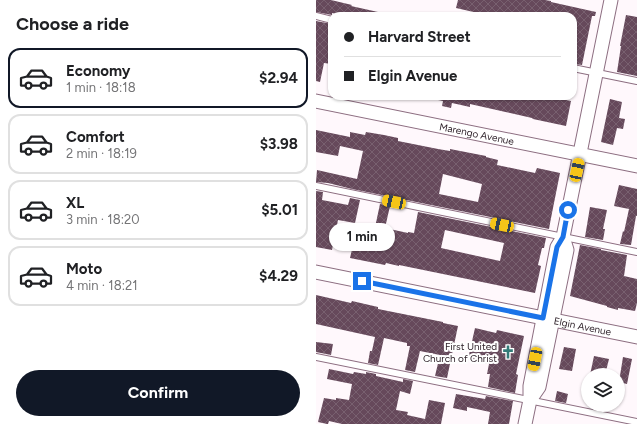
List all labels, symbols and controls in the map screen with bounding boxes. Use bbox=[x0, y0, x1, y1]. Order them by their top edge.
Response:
text: Choose a ride bbox=[16, 13, 129, 35]
text: Harvard Street bbox=[368, 28, 471, 46]
icon: car bbox=[18, 60, 54, 96]
text: Economy bbox=[66, 62, 131, 80]
text: Elgin Avenue bbox=[368, 67, 457, 85]
text: $2.94 bbox=[259, 69, 298, 87]
text: 1 min · 18:18 bbox=[66, 80, 136, 95]
street label: Marengo Avenue bbox=[438, 120, 516, 148]
icon: car bbox=[18, 126, 54, 162]
text: Comfort bbox=[66, 128, 125, 146]
text: $3.98 bbox=[260, 135, 298, 153]
text: 2 min · 18:19 bbox=[66, 146, 137, 161]
car bbox=[569, 157, 585, 183]
icon: car bbox=[18, 192, 54, 228]
text: XL bbox=[66, 194, 84, 212]
car bbox=[381, 194, 407, 210]
text: $5.01 bbox=[261, 201, 298, 219]
route start bbox=[559, 201, 577, 219]
text: 3 min · 18:20 bbox=[66, 212, 140, 227]
car bbox=[489, 217, 515, 233]
callout: 1 min bbox=[329, 223, 395, 251]
text: 1 min bbox=[347, 229, 377, 244]
icon: car bbox=[18, 258, 54, 294]
text: Moto bbox=[66, 260, 102, 278]
text: $4.29 bbox=[259, 267, 298, 285]
route end bbox=[353, 272, 371, 290]
text: 4 min · 18:21 bbox=[66, 278, 138, 293]
street label: Elgin Avenue bbox=[553, 314, 613, 338]
place label: First United Church of Christ bbox=[423, 340, 497, 365]
church icon: First United Church of Christ bbox=[500, 344, 516, 360]
car bbox=[527, 346, 543, 372]
map controls bbox=[581, 368, 625, 412]
button: layers bbox=[581, 368, 625, 412]
button: Confirm bbox=[16, 370, 300, 416]

